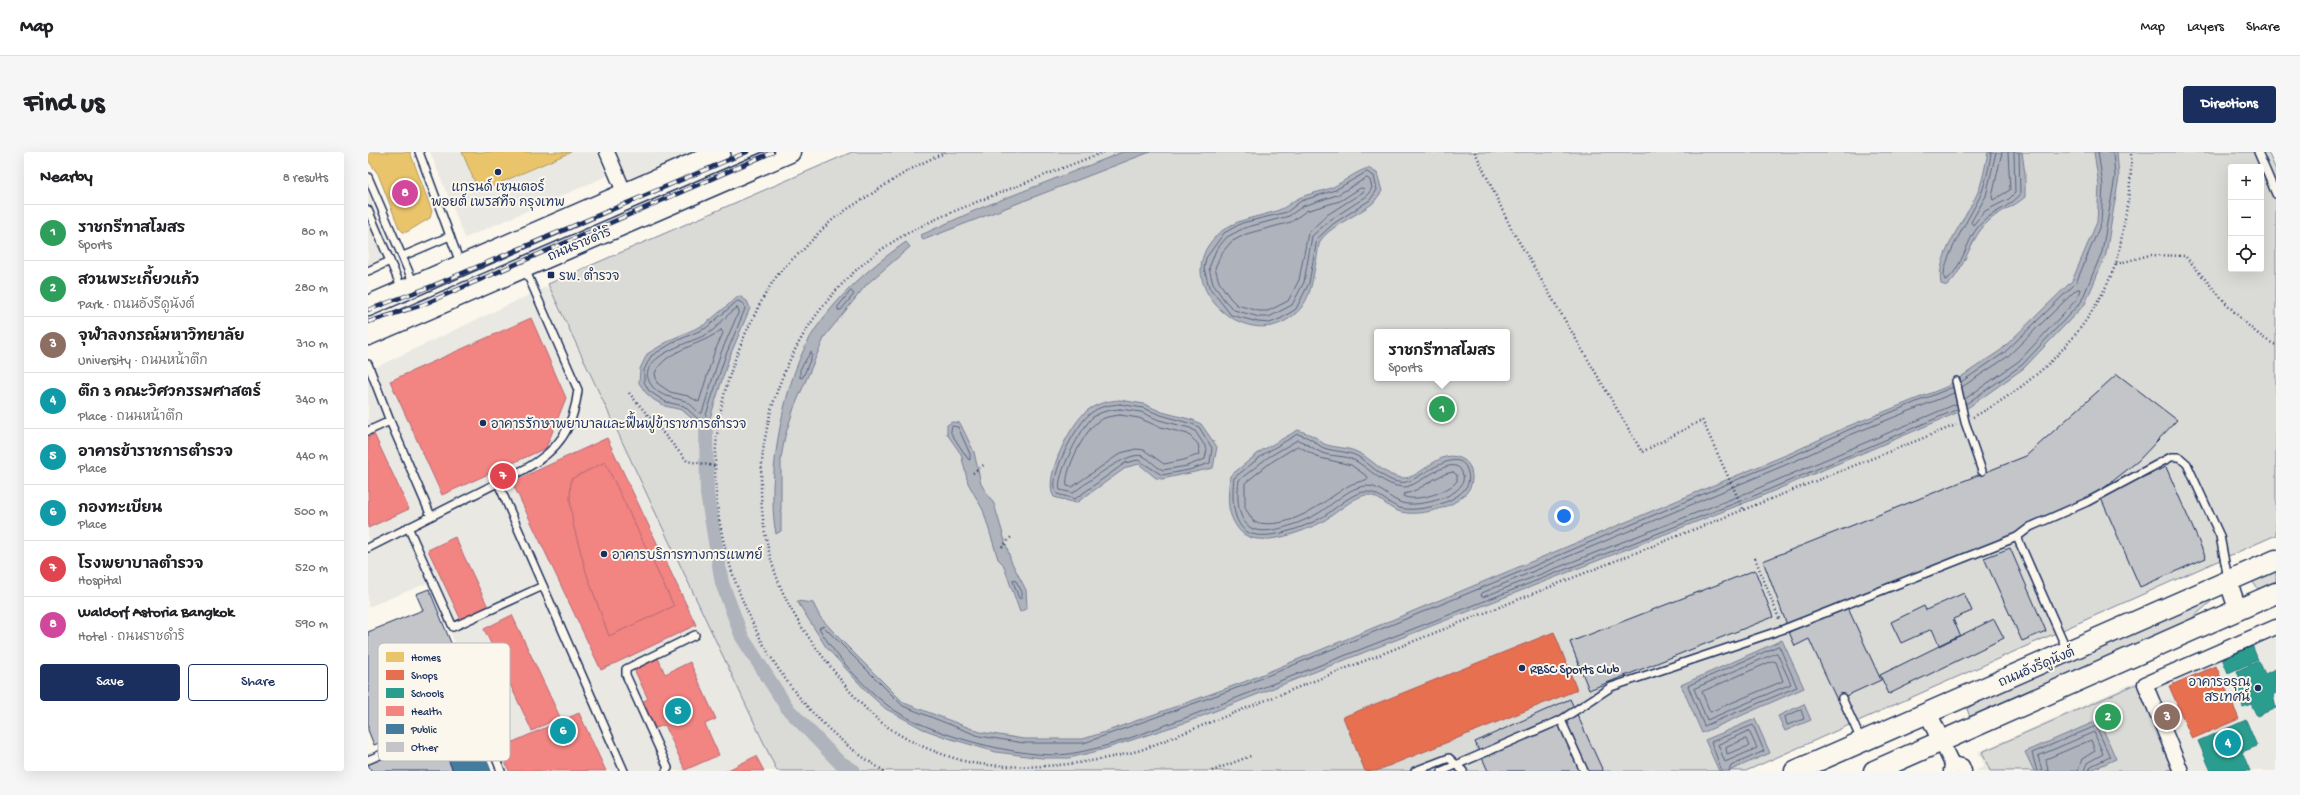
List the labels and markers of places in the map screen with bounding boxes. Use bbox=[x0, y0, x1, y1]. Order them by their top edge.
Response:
marker: แกรนด์ เซนเตอร์ พอยต์ เพรสทีจ กรุงเทพ bbox=[493, 167, 503, 177]
place label: แกรนด์ เซนเตอร์ พอยต์ เพรสทีจ กรุงเทพ bbox=[431, 177, 565, 211]
pin: 8 bbox=[392, 178, 418, 208]
place label: รพ. ตำรวจ bbox=[559, 267, 619, 285]
marker: รพ. ตำรวจ bbox=[546, 270, 556, 280]
pin: 1 bbox=[1429, 394, 1455, 424]
place label: อาคารรักษาพยาบาลและฟื้นฟูข้าราชการตำรวจ bbox=[491, 411, 746, 433]
marker: อาคารรักษาพยาบาลและฟื้นฟูข้าราชการตำรวจ bbox=[478, 418, 488, 428]
pin: 7 bbox=[490, 461, 516, 491]
place label: อาคารบริการทางการแพทย์ bbox=[612, 545, 763, 564]
marker: อาคารบริการทางการแพทย์ bbox=[599, 549, 609, 559]
marker: RBSC Sports Club bbox=[1517, 663, 1527, 673]
place label: RBSC Sports Club bbox=[1530, 663, 1620, 678]
place label: อาคารอรุณ สรเทศน์ bbox=[2189, 676, 2251, 706]
marker: อาคารอรุณ สรเทศน์ bbox=[2253, 683, 2263, 693]
pin: 5 bbox=[665, 696, 691, 726]
pin: 2 bbox=[2095, 702, 2121, 732]
pin: 3 bbox=[2154, 702, 2180, 732]
pin: 6 bbox=[550, 716, 576, 746]
pin: 4 bbox=[2215, 728, 2241, 758]

